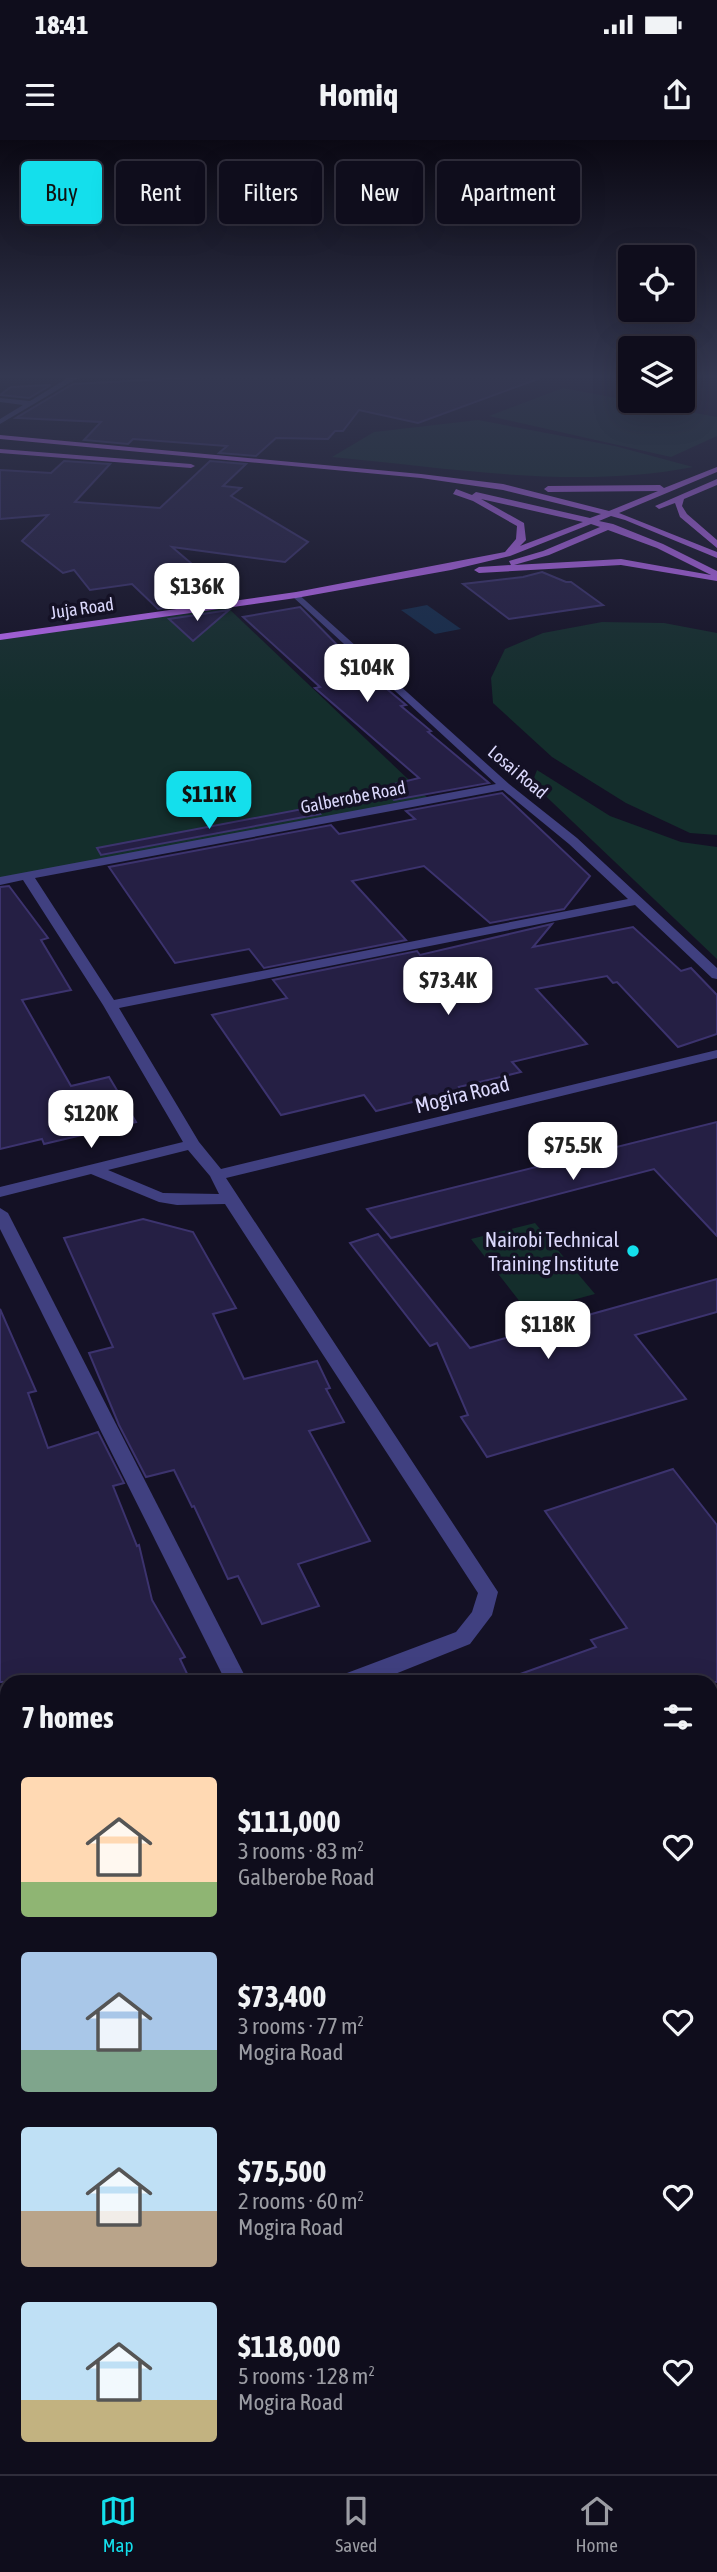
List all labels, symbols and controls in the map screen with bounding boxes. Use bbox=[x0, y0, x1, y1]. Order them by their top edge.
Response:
text: 18:41 bbox=[35, 10, 89, 40]
icon: menu bbox=[21, 76, 59, 114]
text: Homiq bbox=[319, 76, 398, 113]
icon: share bbox=[658, 76, 696, 114]
chip: Buy bbox=[21, 161, 102, 224]
chip: Rent bbox=[116, 161, 205, 224]
chip: Filters bbox=[219, 161, 322, 224]
chip: New bbox=[336, 161, 423, 224]
chip: Apartment bbox=[437, 161, 580, 224]
map controls bbox=[618, 245, 695, 413]
button: locate bbox=[618, 245, 695, 322]
button: layers bbox=[618, 336, 695, 413]
pin: $136K bbox=[148, 564, 246, 623]
text: $136K bbox=[170, 573, 224, 599]
street label: Juja Road bbox=[49, 593, 115, 623]
pin: $104K bbox=[318, 644, 416, 704]
text: $104K bbox=[340, 654, 394, 680]
street label: Losai Road bbox=[484, 741, 552, 803]
pin: $111K bbox=[160, 772, 258, 831]
street label: Galberobe Road bbox=[299, 777, 407, 817]
text: $111K bbox=[182, 781, 236, 807]
pin: $73.4K bbox=[391, 958, 505, 1017]
text: $73.4K bbox=[419, 967, 477, 993]
street label: Mogira Road bbox=[412, 1071, 512, 1117]
pin: $120K bbox=[42, 1090, 140, 1150]
text: $120K bbox=[64, 1100, 118, 1126]
pin: $75.5K bbox=[516, 1122, 630, 1182]
text: $75.5K bbox=[544, 1132, 602, 1158]
place label: Nairobi Technical Training Institute bbox=[485, 1227, 619, 1275]
marker: Nairobi Technical Training Institute bbox=[625, 1243, 641, 1259]
pin: $118K bbox=[499, 1302, 597, 1361]
text: $118K bbox=[521, 1311, 575, 1337]
icon: filters bbox=[659, 1698, 697, 1736]
text: 7 homes bbox=[21, 1700, 114, 1734]
text: $111,000 bbox=[238, 1804, 341, 1838]
icon: home bbox=[77, 1805, 161, 1889]
icon: heart bbox=[659, 1828, 697, 1866]
text: 3 rooms · 83 m² bbox=[238, 1838, 364, 1864]
text: Galberobe Road bbox=[238, 1864, 374, 1890]
text: $73,400 bbox=[238, 1979, 326, 2013]
icon: home bbox=[77, 1980, 161, 2064]
icon: heart bbox=[659, 2003, 697, 2041]
text: 3 rooms · 77 m² bbox=[238, 2013, 364, 2039]
text: Mogira Road bbox=[238, 2039, 343, 2065]
text: $75,500 bbox=[238, 2154, 326, 2188]
icon: home bbox=[77, 2155, 161, 2239]
icon: heart bbox=[659, 2178, 697, 2216]
text: 2 rooms · 60 m² bbox=[238, 2188, 364, 2214]
text: Mogira Road bbox=[238, 2214, 343, 2240]
text: $118,000 bbox=[238, 2329, 341, 2363]
icon: home bbox=[77, 2330, 161, 2414]
icon: heart bbox=[659, 2353, 697, 2391]
text: 5 rooms · 128 m² bbox=[238, 2363, 375, 2389]
text: Mogira Road bbox=[238, 2389, 343, 2415]
tab: Map bbox=[99, 2492, 137, 2556]
tab: Saved bbox=[335, 2492, 377, 2556]
tab: Home bbox=[576, 2492, 618, 2556]

